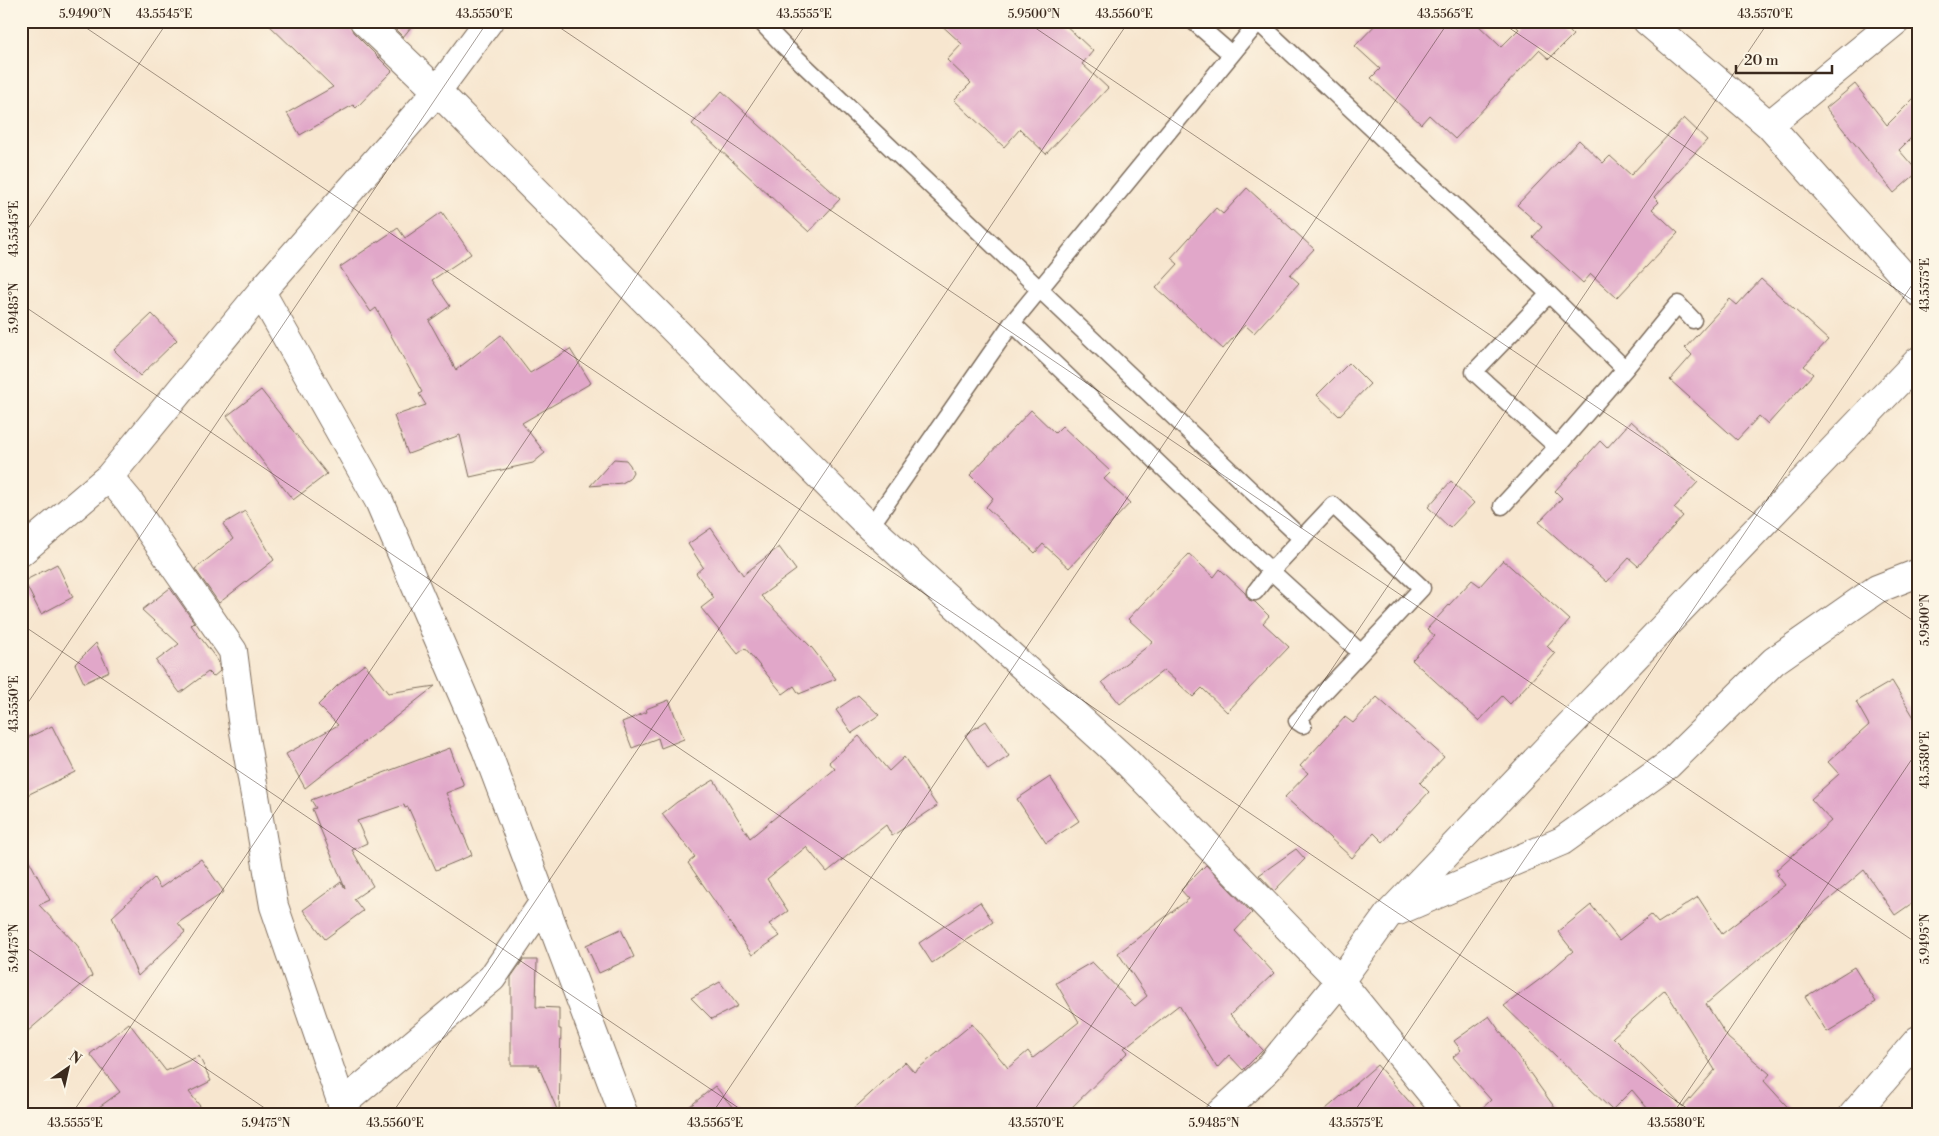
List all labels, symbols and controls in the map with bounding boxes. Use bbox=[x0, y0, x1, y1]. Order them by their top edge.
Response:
text: 5.9490°N bbox=[59, 7, 111, 22]
text: 43.5545°E bbox=[136, 7, 192, 22]
text: 43.5550°E bbox=[456, 7, 512, 22]
text: 43.5555°E bbox=[776, 7, 832, 22]
text: 5.9500°N bbox=[1008, 7, 1060, 22]
text: 43.5560°E bbox=[1095, 7, 1153, 22]
text: 43.5565°E bbox=[1417, 7, 1473, 22]
text: 43.5570°E bbox=[1737, 7, 1793, 22]
scale bar bbox=[1736, 42, 1833, 74]
text: 20 m bbox=[1744, 51, 1779, 70]
text: 43.5545°E bbox=[7, 201, 22, 257]
text: 43.5575°E bbox=[1918, 258, 1933, 312]
text: 5.9485°N bbox=[7, 282, 22, 333]
text: 5.9500°N bbox=[1918, 594, 1933, 646]
text: 43.5550°E bbox=[7, 676, 22, 732]
text: 43.5580°E bbox=[1918, 731, 1933, 789]
text: 5.9495°N bbox=[1918, 914, 1933, 964]
text: 5.9475°N bbox=[7, 923, 22, 972]
north arrow bbox=[42, 1044, 92, 1094]
text: N bbox=[65, 1047, 84, 1069]
text: 43.5555°E bbox=[47, 1116, 103, 1131]
text: 5.9475°N bbox=[242, 1116, 291, 1131]
text: 43.5560°E bbox=[366, 1116, 424, 1131]
text: 43.5565°E bbox=[687, 1116, 743, 1131]
text: 43.5570°E bbox=[1008, 1116, 1064, 1131]
text: 5.9485°N bbox=[1189, 1116, 1240, 1131]
text: 43.5575°E bbox=[1329, 1116, 1383, 1131]
text: 43.5580°E bbox=[1647, 1116, 1705, 1131]

